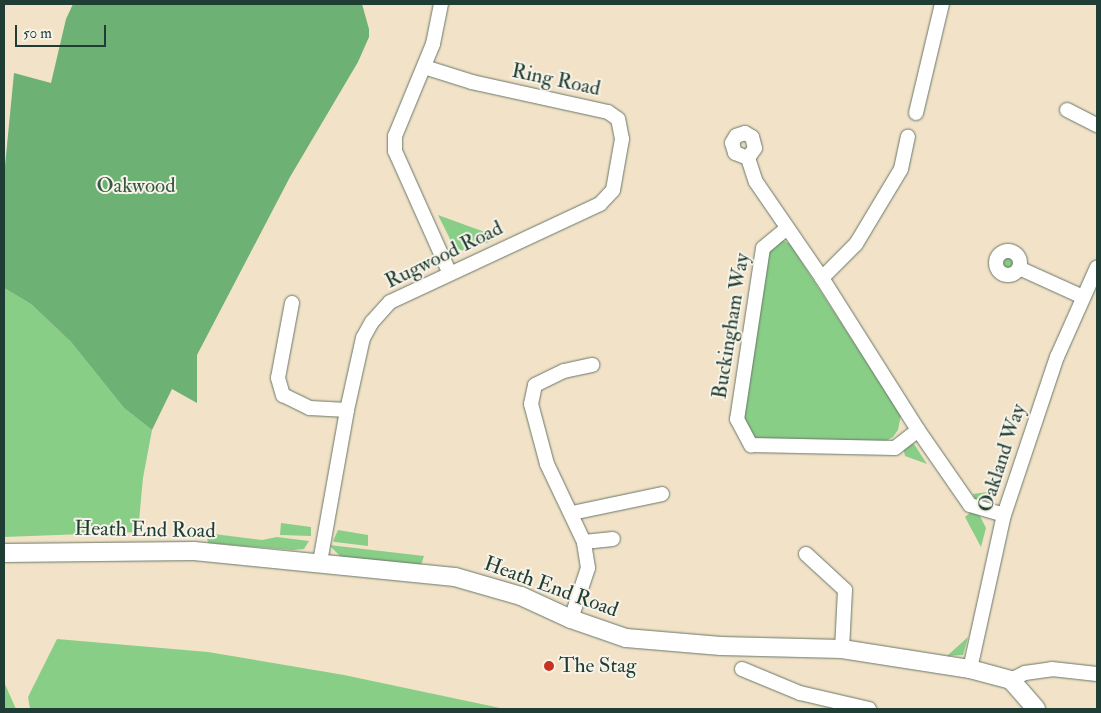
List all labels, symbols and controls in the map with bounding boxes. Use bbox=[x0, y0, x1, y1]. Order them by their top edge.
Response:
scale bar bbox=[18, 15, 109, 47]
text: 50 m bbox=[23, 24, 52, 43]
street label: Ring Road bbox=[509, 58, 603, 102]
park label: Oakwood bbox=[97, 173, 175, 199]
street label: Rugwood Road bbox=[381, 216, 507, 294]
street label: Buckingham Way bbox=[707, 251, 755, 401]
street label: Oakland Way bbox=[973, 401, 1031, 515]
street label: Heath End Road bbox=[74, 516, 216, 544]
street label: Heath End Road bbox=[480, 551, 622, 623]
place label: The Stag bbox=[559, 653, 636, 679]
marker: The Stag bbox=[543, 660, 555, 672]

